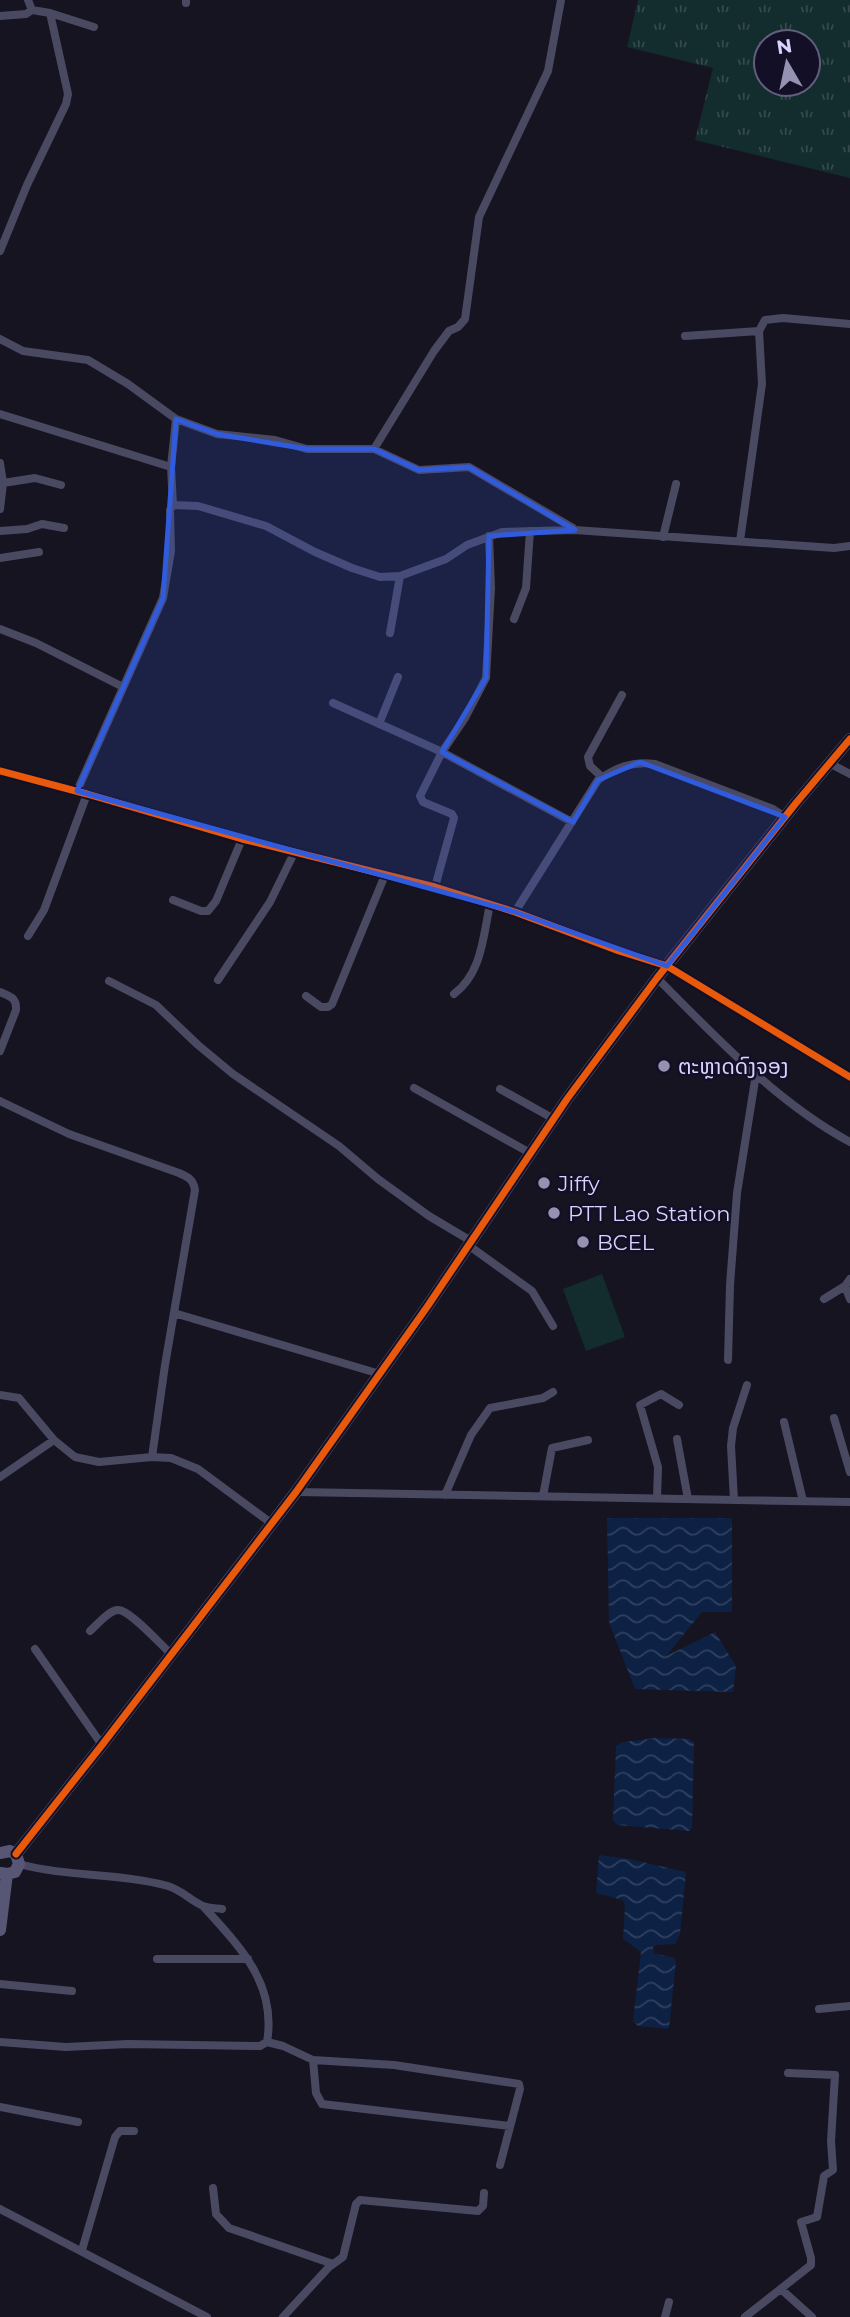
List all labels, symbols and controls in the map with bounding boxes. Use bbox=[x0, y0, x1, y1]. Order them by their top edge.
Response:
north arrow bbox=[752, 28, 822, 98]
text: N bbox=[775, 34, 794, 59]
place label: ຕະຫຼາດດົງຈອງ bbox=[678, 1054, 789, 1079]
marker: ຕະຫຼາດດົງຈອງ bbox=[656, 1058, 672, 1074]
place label: Jiffy bbox=[557, 1171, 600, 1196]
marker: Jiffy bbox=[536, 1175, 552, 1191]
place label: PTT Lao Station bbox=[568, 1201, 730, 1226]
marker: PTT Lao Station bbox=[546, 1205, 562, 1221]
place label: BCEL bbox=[597, 1230, 655, 1255]
marker: BCEL bbox=[575, 1234, 591, 1250]

